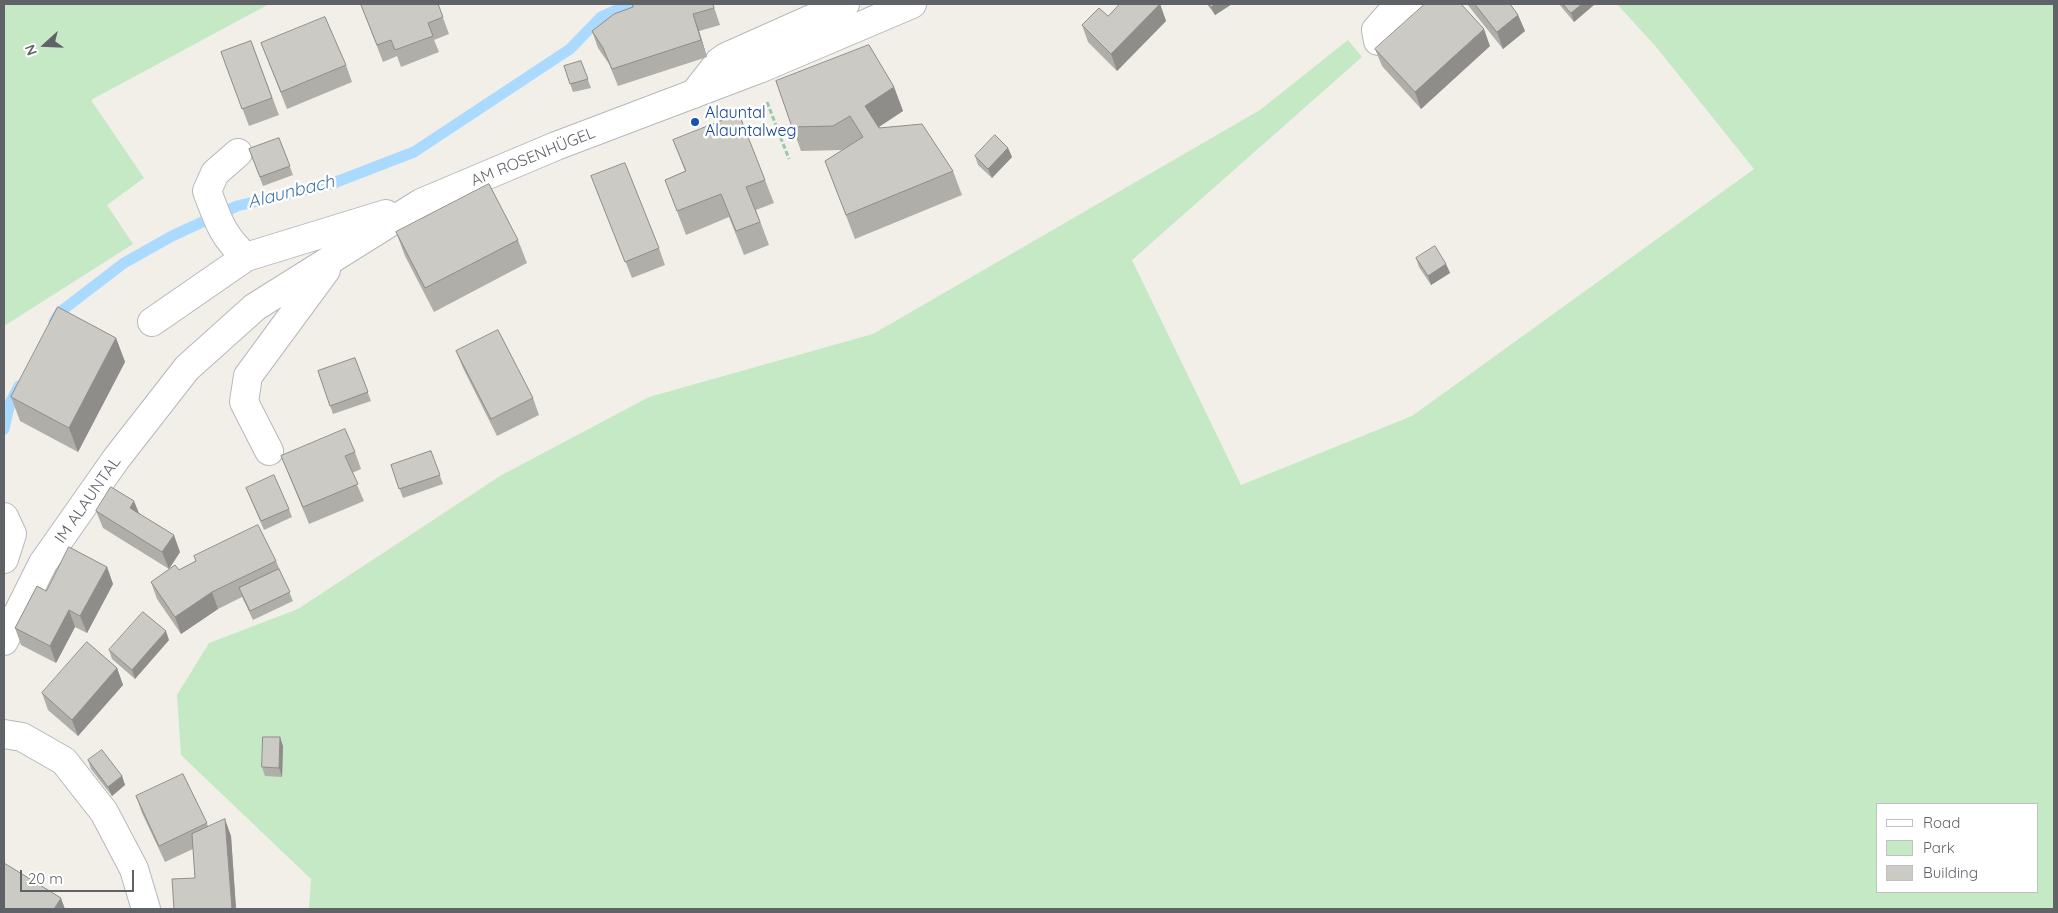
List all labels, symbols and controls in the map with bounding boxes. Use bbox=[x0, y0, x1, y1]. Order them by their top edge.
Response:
north arrow bbox=[20, 20, 70, 70]
text: N bbox=[21, 42, 41, 58]
place label: Alauntal Alauntalweg bbox=[705, 103, 796, 141]
marker: Alauntal Alauntalweg bbox=[689, 116, 701, 128]
street label: AM ROSENHÜGEL bbox=[468, 123, 598, 191]
water label: Alaunbach bbox=[245, 171, 337, 213]
street label: IM ALAUNTAL bbox=[51, 453, 125, 547]
legend bbox=[1876, 803, 2038, 893]
text: Road bbox=[1923, 813, 1960, 832]
text: Park bbox=[1923, 838, 1955, 857]
scale bar bbox=[22, 860, 136, 892]
text: Building bbox=[1923, 863, 1978, 882]
text: 20 m bbox=[28, 869, 63, 888]

